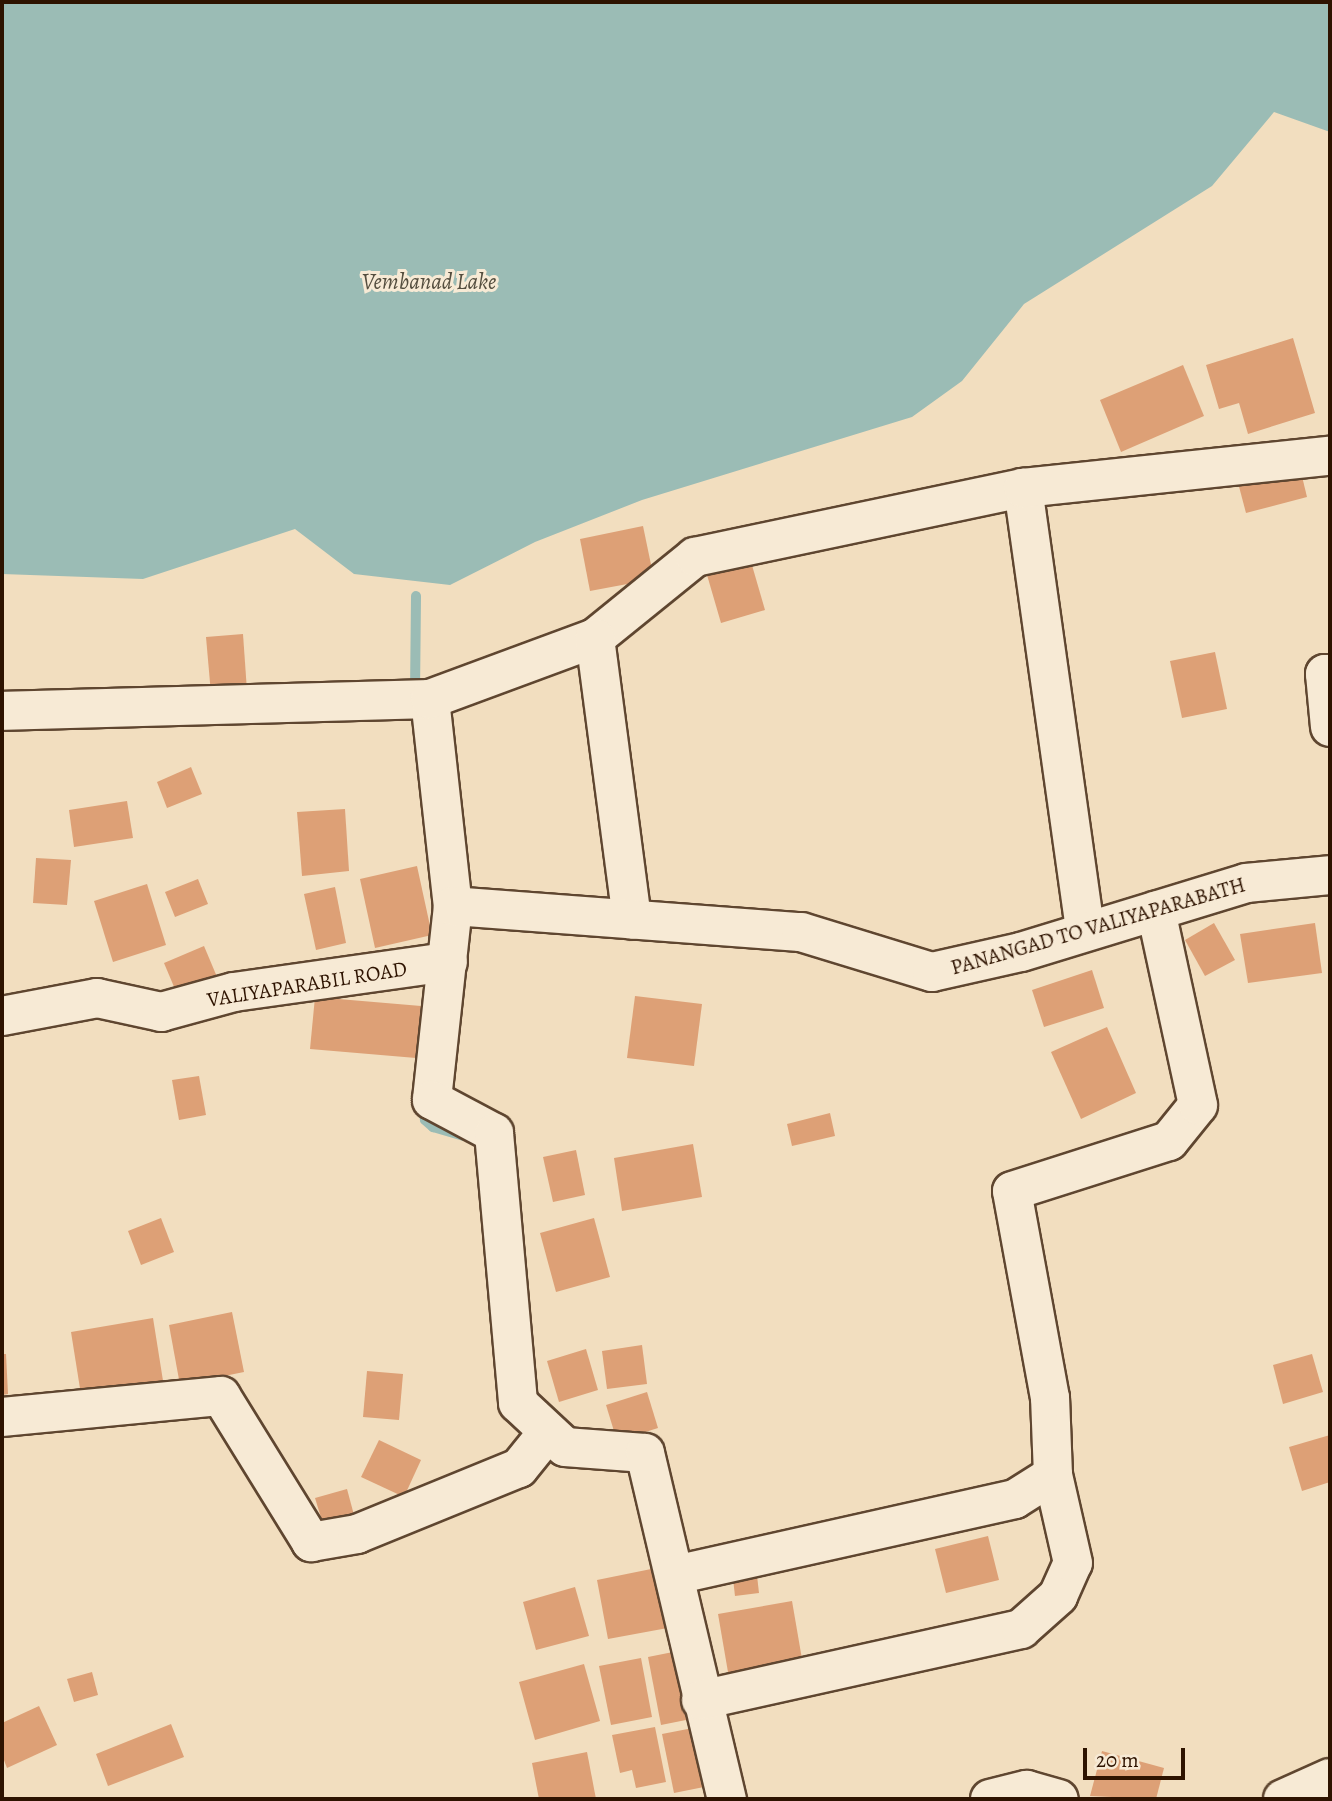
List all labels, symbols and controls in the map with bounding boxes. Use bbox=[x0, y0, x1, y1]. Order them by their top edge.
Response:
water label: Vembanad Lake bbox=[362, 268, 496, 296]
street label: PANANGAD TO VALIYAPARABATH bbox=[948, 872, 1248, 980]
street label: VALIYAPARABIL ROAD bbox=[205, 956, 409, 1012]
scale bar bbox=[1087, 1734, 1188, 1778]
text: 20 m bbox=[1096, 1746, 1139, 1774]

